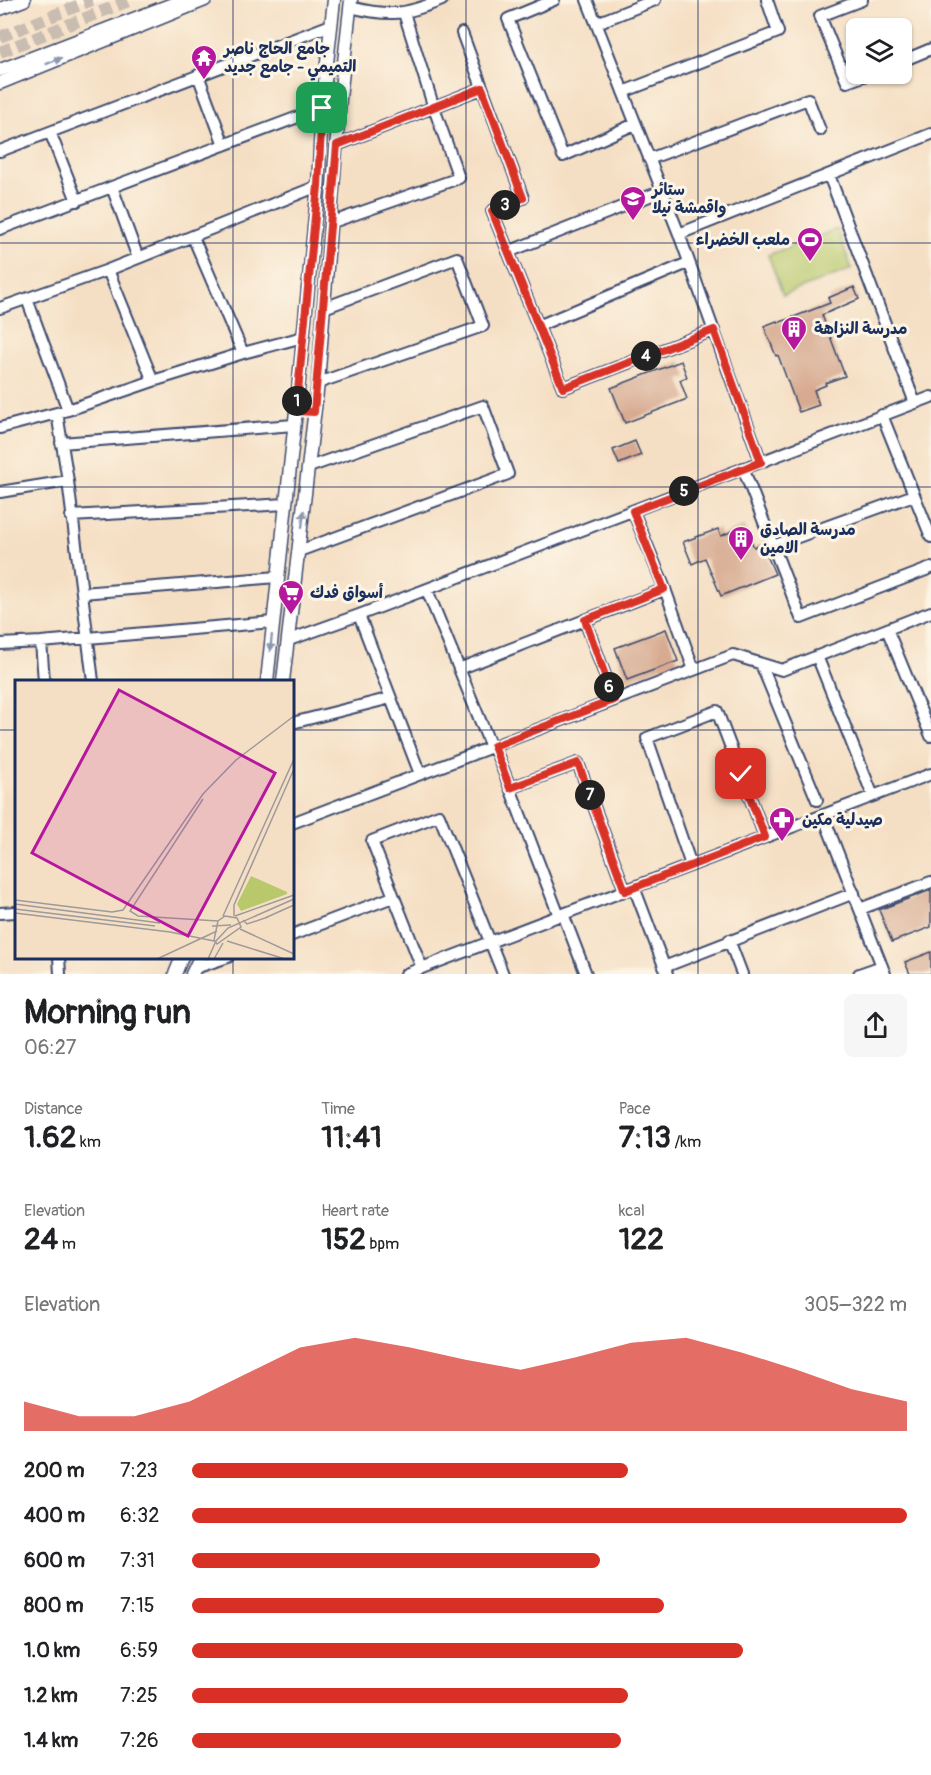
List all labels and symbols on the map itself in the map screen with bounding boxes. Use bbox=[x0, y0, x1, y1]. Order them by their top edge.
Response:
place label: جامع الحاج ناصر التميمي - جامع جديد bbox=[222, 39, 356, 81]
temple icon: جامع الحاج ناصر التميمي - جامع جديد bbox=[189, 43, 219, 81]
one-way arrow bbox=[46, 56, 64, 66]
pin bbox=[296, 82, 347, 133]
place label: ستائر واقمشة نيلا bbox=[650, 180, 726, 218]
school or university icon: ستائر واقمشة نيلا bbox=[618, 184, 648, 222]
pin: 3 bbox=[490, 190, 520, 220]
sports icon: ملعب الخضراء bbox=[795, 225, 825, 263]
place label: ملعب الخضراء bbox=[696, 230, 790, 250]
building icon: مدرسة النزاهة bbox=[779, 314, 809, 352]
place label: مدرسة النزاهة bbox=[814, 319, 908, 339]
pin: 4 bbox=[631, 341, 661, 371]
pin: 1 bbox=[282, 386, 312, 416]
pin: 5 bbox=[669, 476, 699, 506]
one-way arrow bbox=[298, 510, 308, 529]
place label: مدرسة الصادق الامين bbox=[760, 520, 856, 558]
building icon: مدرسة الصادق الامين bbox=[726, 524, 756, 562]
supermarket icon: أسواق فدك bbox=[276, 578, 306, 616]
place label: أسواق فدك bbox=[310, 582, 384, 603]
one-way arrow bbox=[266, 634, 276, 653]
pin: 6 bbox=[594, 672, 624, 702]
inset map bbox=[15, 680, 294, 959]
pin bbox=[715, 748, 766, 799]
pin: 7 bbox=[575, 780, 605, 810]
pharmacy icon: صيدلية مكين bbox=[767, 805, 797, 843]
place label: صيدلية مكين bbox=[802, 810, 883, 830]

